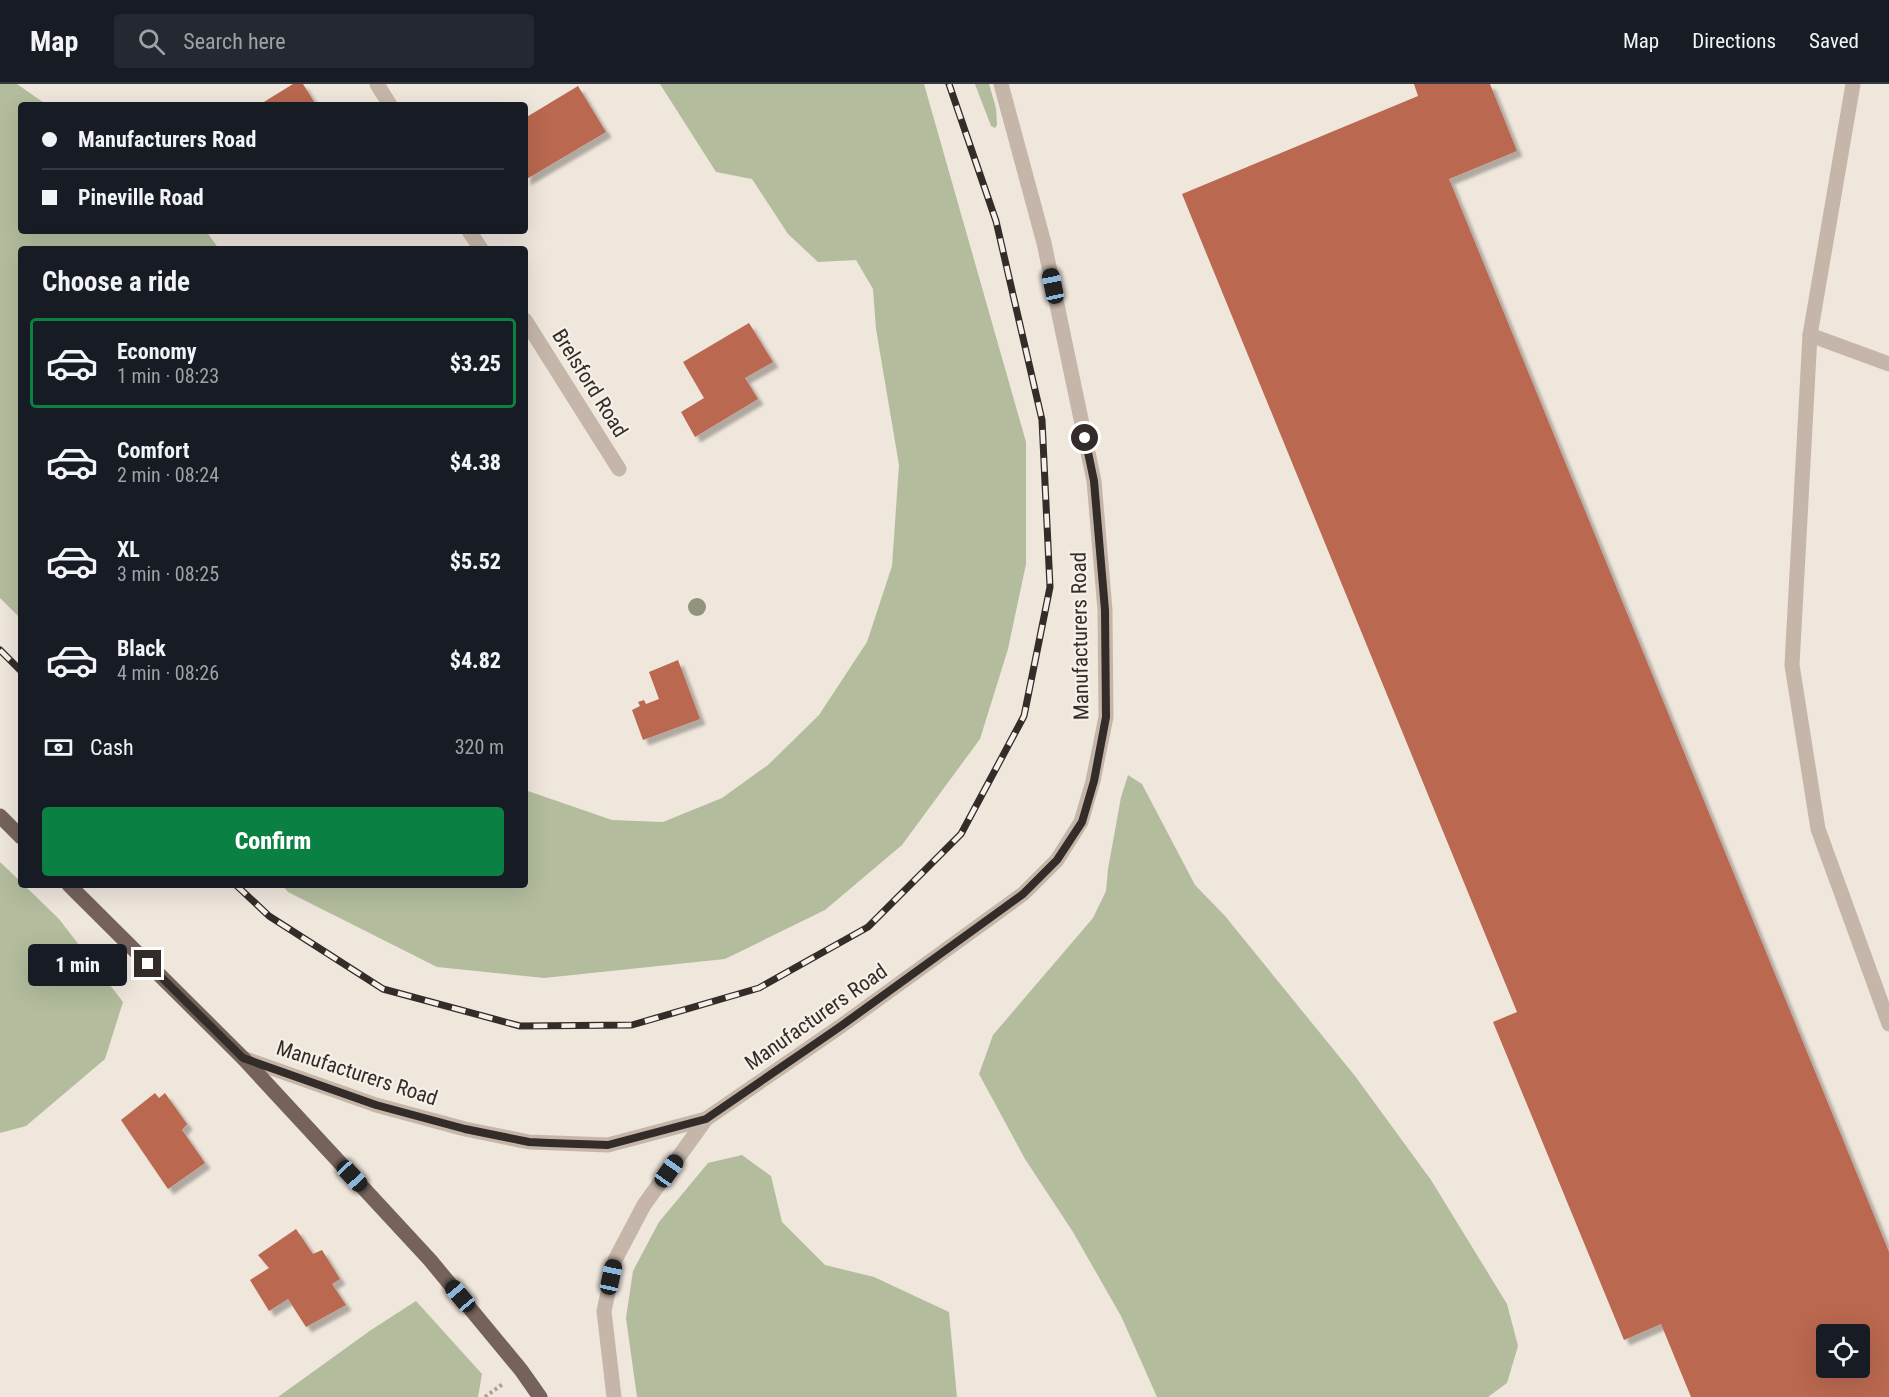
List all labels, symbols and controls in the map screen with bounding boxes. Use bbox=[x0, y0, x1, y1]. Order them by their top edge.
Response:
search box bbox=[114, 14, 534, 68]
text: Map bbox=[30, 25, 78, 58]
icon: search bbox=[135, 25, 168, 58]
text: Search here bbox=[183, 29, 286, 54]
text: Map bbox=[1623, 29, 1659, 53]
text: Directions bbox=[1692, 29, 1776, 53]
text: Saved bbox=[1809, 29, 1859, 53]
text: Manufacturers Road bbox=[78, 127, 256, 152]
text: Pineville Road bbox=[78, 185, 204, 210]
text: Choose a ride bbox=[42, 266, 190, 298]
car bbox=[1040, 267, 1066, 305]
street label: Brelsford Road bbox=[547, 325, 633, 441]
icon: car bbox=[45, 336, 99, 390]
text: Economy bbox=[117, 339, 197, 364]
text: $3.25 bbox=[450, 351, 501, 376]
text: 1 min · 08:23 bbox=[117, 364, 219, 388]
route start bbox=[1071, 424, 1098, 451]
icon: car bbox=[45, 435, 99, 489]
text: Comfort bbox=[117, 438, 190, 463]
text: $4.38 bbox=[450, 450, 501, 475]
text: 2 min · 08:24 bbox=[117, 463, 219, 487]
icon: car bbox=[45, 534, 99, 588]
text: XL bbox=[117, 537, 140, 562]
text: $5.52 bbox=[450, 549, 501, 574]
street label: Manufacturers Road bbox=[1067, 552, 1093, 720]
text: 3 min · 08:25 bbox=[117, 562, 219, 586]
icon: car bbox=[45, 633, 99, 687]
text: Black bbox=[117, 636, 166, 661]
text: $4.82 bbox=[450, 648, 501, 673]
text: 4 min · 08:26 bbox=[117, 661, 219, 685]
icon: cash bbox=[42, 731, 75, 764]
text: Cash bbox=[90, 735, 134, 760]
text: 320 m bbox=[455, 735, 504, 759]
button: Confirm bbox=[42, 807, 504, 876]
callout: 1 min bbox=[28, 943, 127, 985]
route end bbox=[134, 950, 161, 977]
text: 1 min bbox=[55, 953, 100, 977]
street label: Manufacturers Road bbox=[740, 959, 892, 1075]
street label: Manufacturers Road bbox=[273, 1036, 441, 1110]
car bbox=[651, 1151, 687, 1191]
car bbox=[333, 1157, 371, 1195]
car bbox=[598, 1258, 624, 1296]
car bbox=[442, 1276, 478, 1316]
map controls bbox=[1816, 1324, 1870, 1378]
button: locate bbox=[1816, 1324, 1870, 1378]

